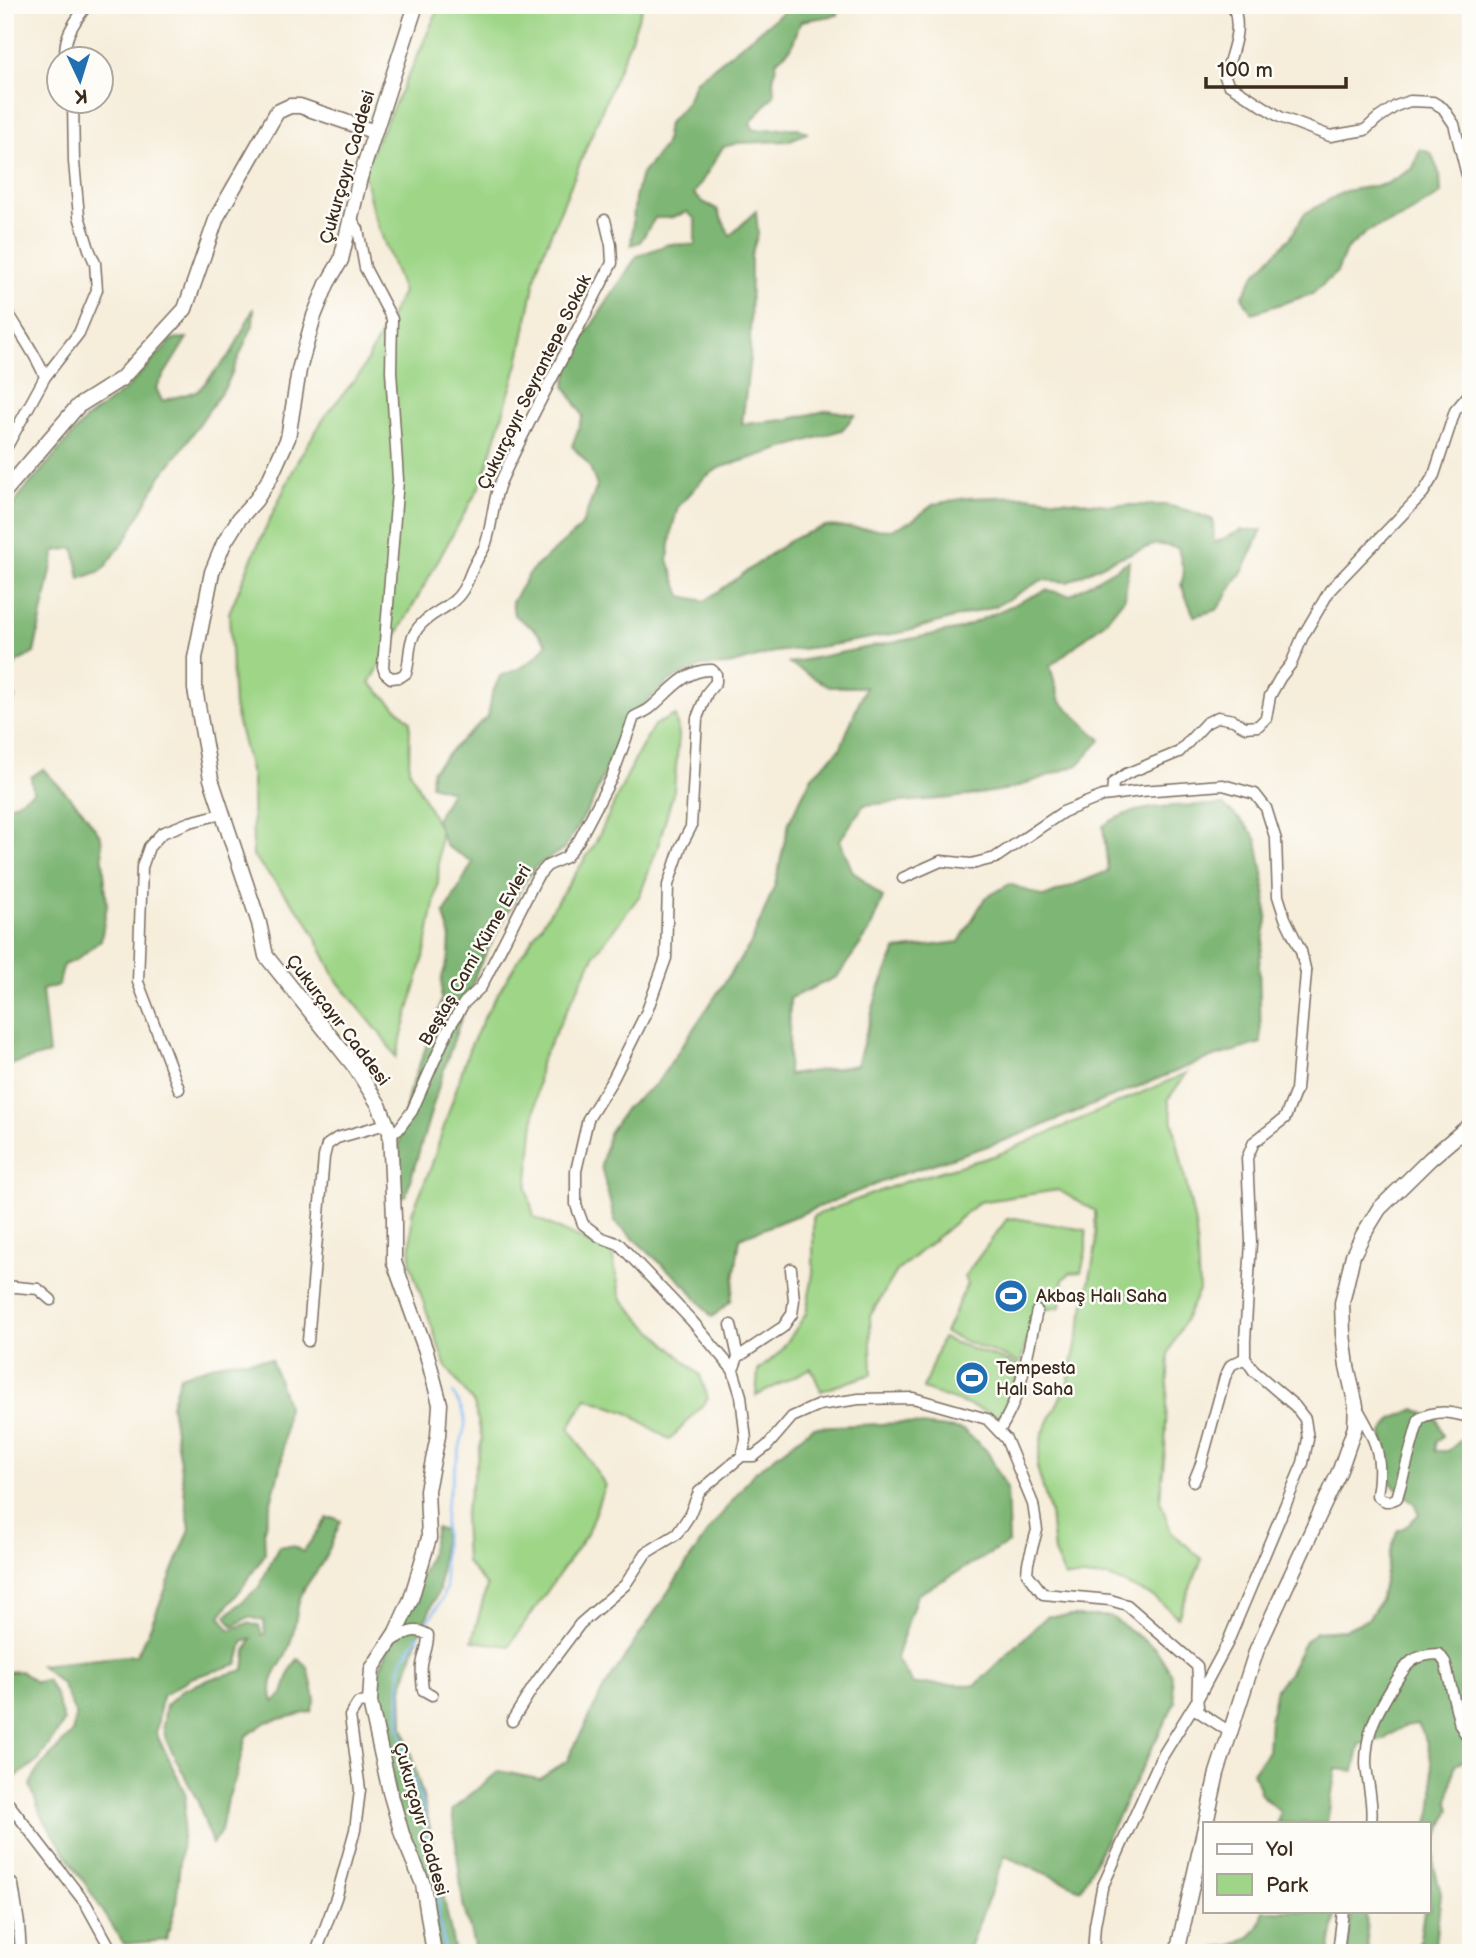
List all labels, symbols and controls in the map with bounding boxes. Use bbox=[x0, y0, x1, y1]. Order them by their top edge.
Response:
north arrow bbox=[46, 46, 116, 116]
scale bar bbox=[1206, 46, 1346, 90]
text: 100 m bbox=[1217, 58, 1273, 83]
text: K bbox=[74, 84, 88, 107]
street label: Çukurçayır Caddesi bbox=[316, 88, 379, 246]
street label: Çukurçayır Seyrantepe Sokak bbox=[473, 271, 596, 493]
street label: Beştaş Cami Küme Evleri bbox=[415, 861, 536, 1049]
street label: Çukurçayır Caddesi bbox=[281, 951, 394, 1090]
sports icon: Akbaş Halı Saha bbox=[992, 1277, 1030, 1315]
place label: Akbaş Halı Saha bbox=[1036, 1286, 1167, 1307]
place label: Tempesta Halı Saha bbox=[996, 1358, 1076, 1400]
sports icon: Tempesta Halı Saha bbox=[953, 1359, 991, 1397]
street label: Çukurçayır Caddesi bbox=[389, 1740, 452, 1898]
legend bbox=[1203, 1822, 1430, 1912]
text: Yol bbox=[1265, 1837, 1293, 1862]
text: Park bbox=[1266, 1873, 1309, 1898]

